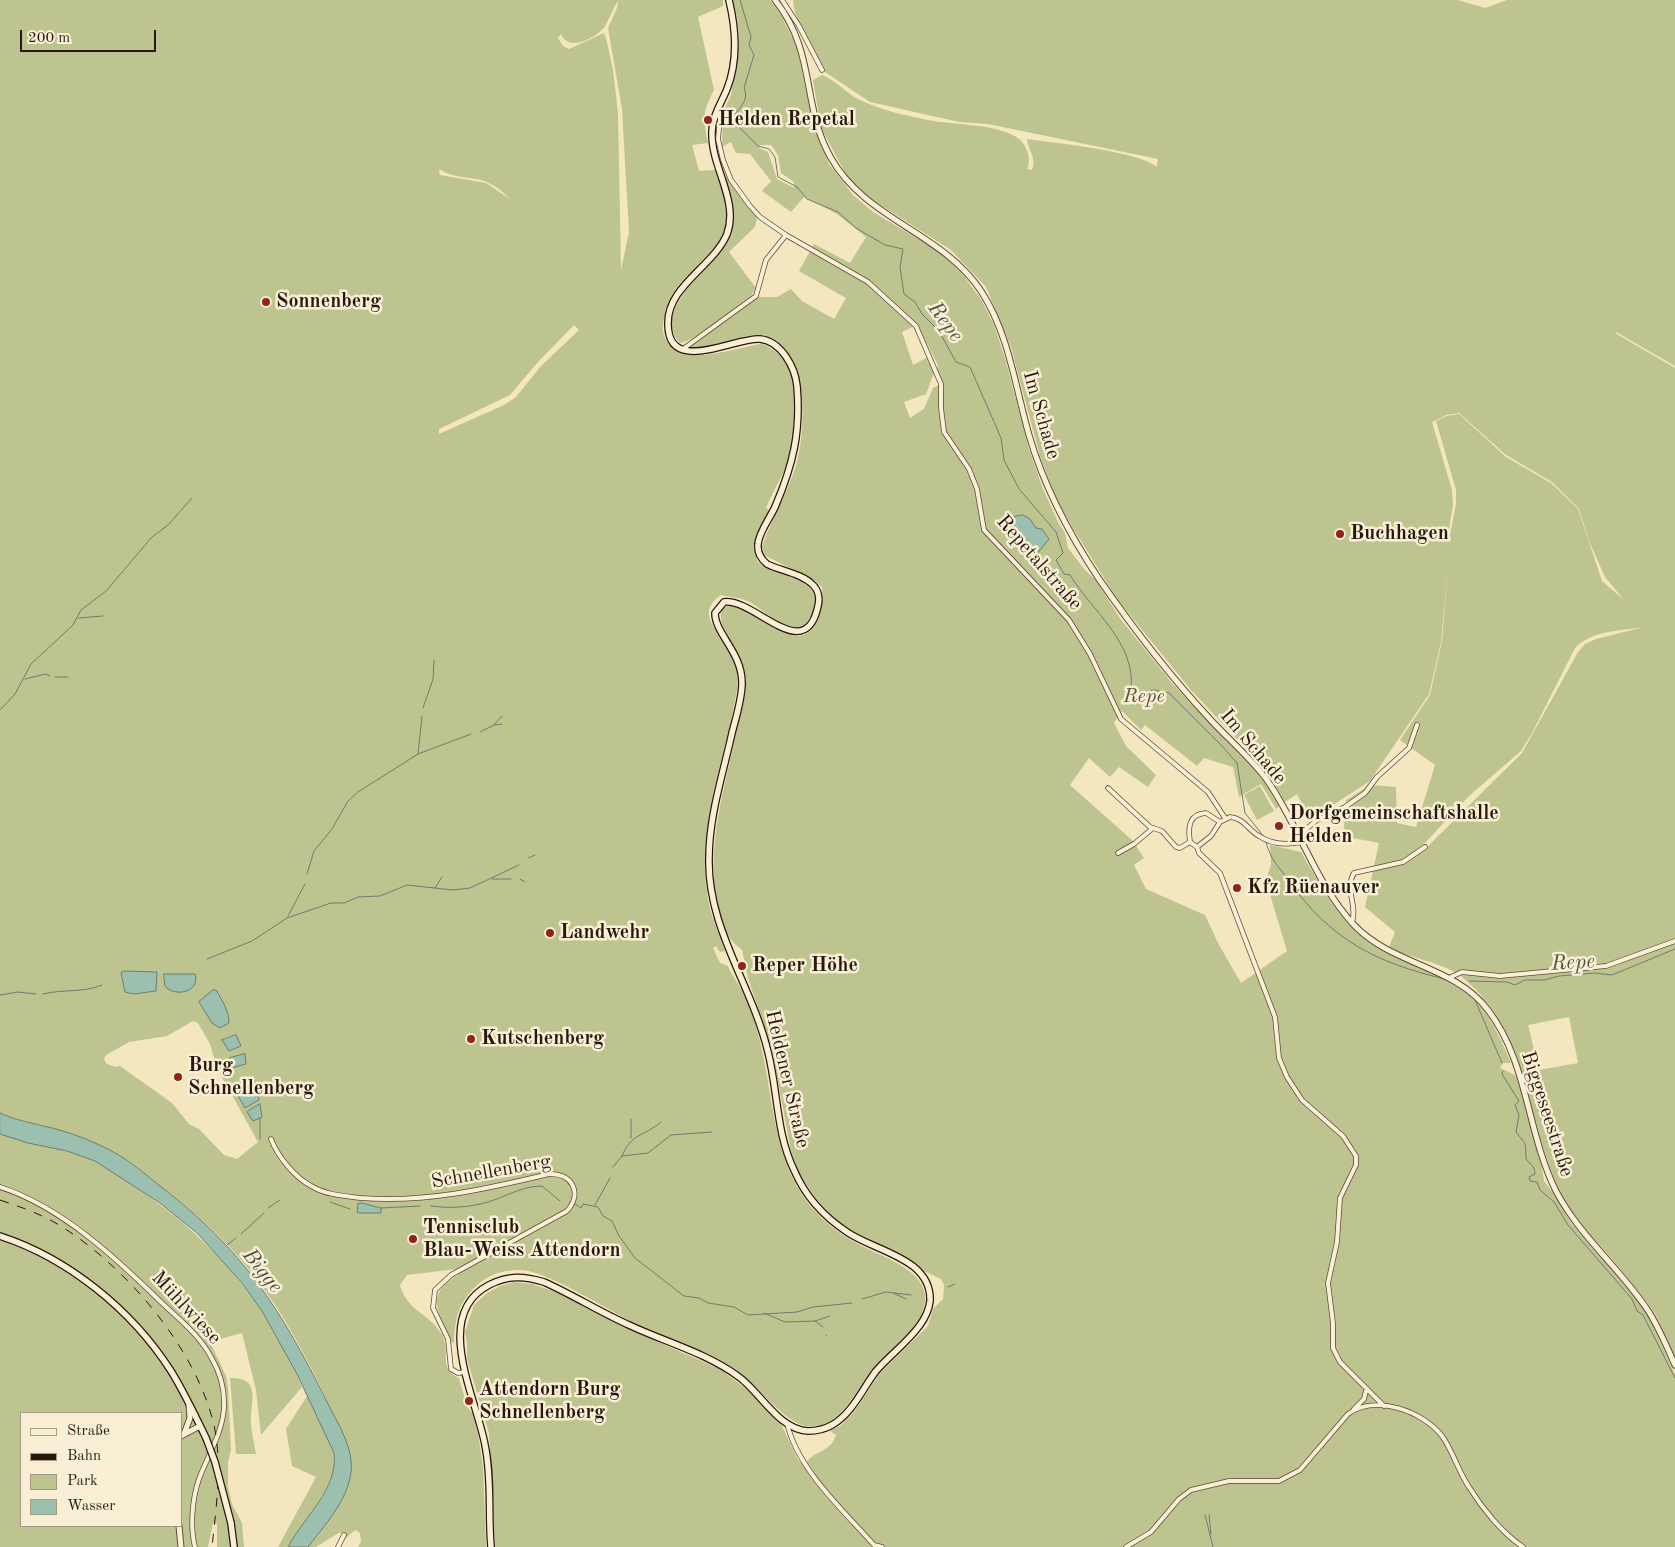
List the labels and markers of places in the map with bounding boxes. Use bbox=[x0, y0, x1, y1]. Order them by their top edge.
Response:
place label: Helden Repetal bbox=[718, 108, 855, 132]
marker: Helden Repetal bbox=[702, 114, 714, 126]
place label: Sonnenberg bbox=[276, 290, 381, 314]
marker: Sonnenberg bbox=[260, 296, 272, 308]
place label: Buchhagen bbox=[1350, 522, 1449, 546]
marker: Buchhagen bbox=[1334, 528, 1346, 540]
place label: Dorfgemeinschaftshalle Helden bbox=[1289, 802, 1499, 849]
marker: Dorfgemeinschaftshalle Helden bbox=[1273, 820, 1285, 832]
place label: Kfz Rüenauver bbox=[1247, 876, 1379, 900]
marker: Kfz Rüenauver bbox=[1231, 882, 1243, 894]
place label: Landwehr bbox=[560, 921, 649, 945]
marker: Landwehr bbox=[544, 927, 556, 939]
place label: Reper Höhe bbox=[752, 954, 858, 978]
marker: Reper Höhe bbox=[736, 960, 748, 972]
place label: Kutschenberg bbox=[481, 1027, 604, 1051]
marker: Kutschenberg bbox=[465, 1033, 477, 1045]
place label: Burg Schnellenberg bbox=[188, 1054, 314, 1101]
marker: Burg Schnellenberg bbox=[172, 1071, 184, 1083]
place label: Tennisclub Blau-Weiss Attendorn bbox=[423, 1216, 621, 1263]
marker: Tennisclub Blau-Weiss Attendorn bbox=[407, 1233, 419, 1245]
place label: Attendorn Burg Schnellenberg bbox=[479, 1378, 620, 1425]
marker: Attendorn Burg Schnellenberg bbox=[463, 1395, 475, 1407]

